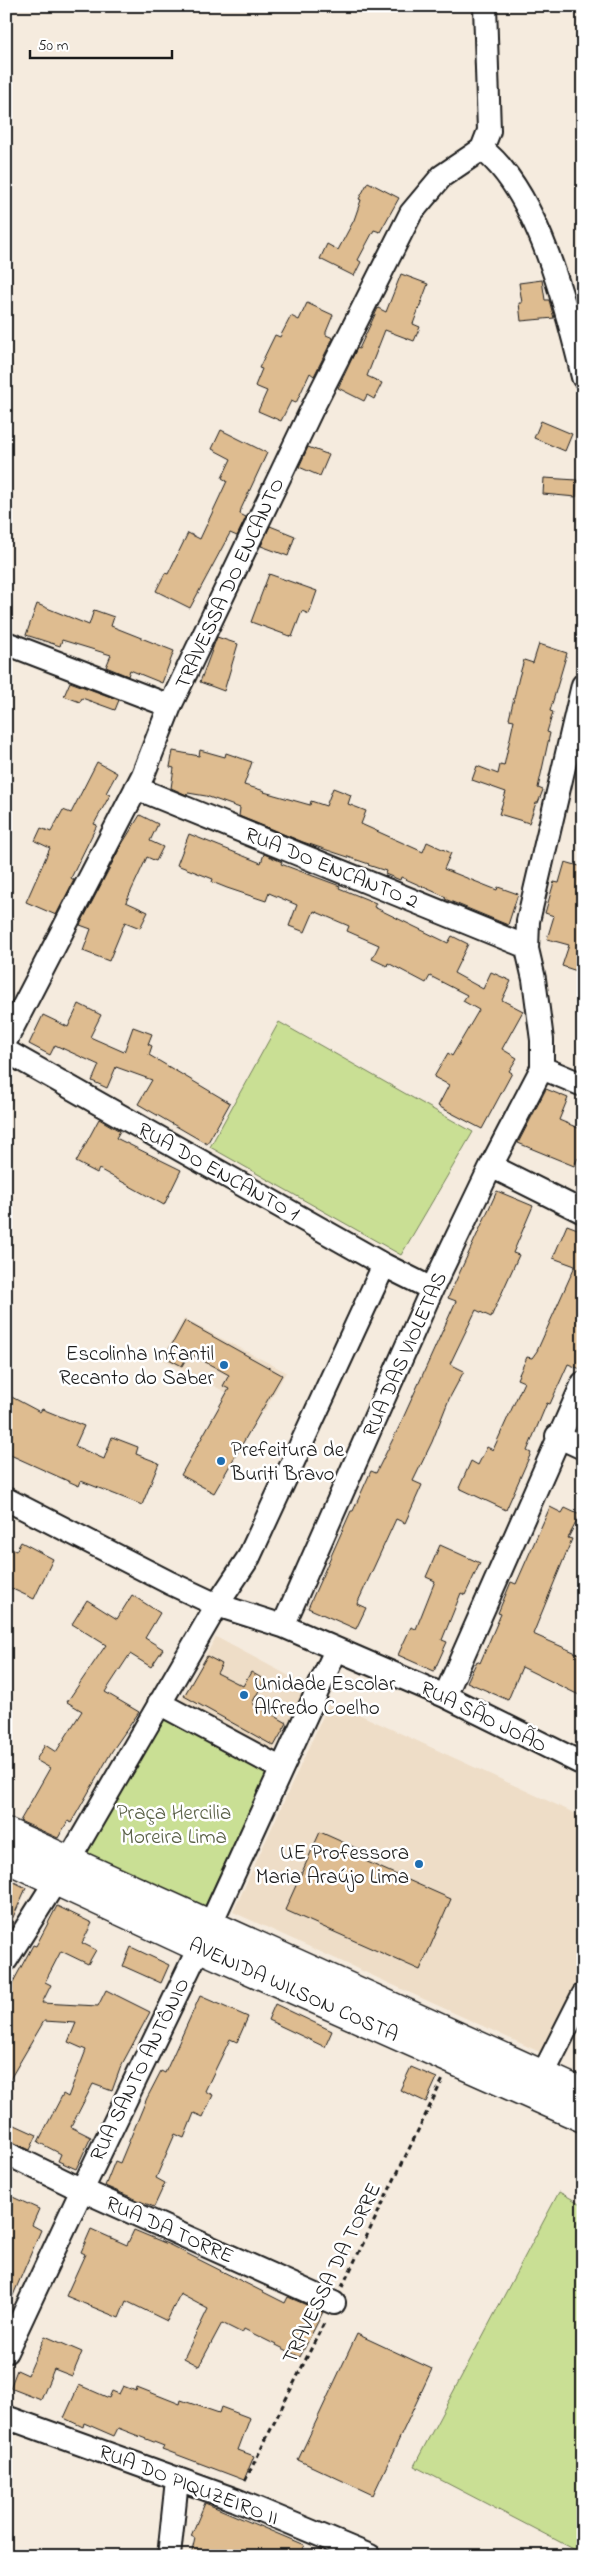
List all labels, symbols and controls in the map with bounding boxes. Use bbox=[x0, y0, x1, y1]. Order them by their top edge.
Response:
scale bar bbox=[30, 28, 172, 60]
text: 50 m bbox=[38, 35, 69, 57]
street label: TRAVESSA DO ENCANTO bbox=[169, 473, 293, 694]
street label: RUA DO ENCANTO 2 bbox=[240, 820, 422, 917]
street label: RUA DO ENCANTO 1 bbox=[132, 1116, 305, 1230]
street label: RUA DAS VIOLETAS bbox=[356, 1268, 456, 1442]
place label: Escolinha Infantil Recanto do Saber bbox=[59, 1340, 214, 1394]
marker: Escolinha Infantil Recanto do Saber bbox=[218, 1359, 230, 1371]
place label: Prefeitura de Buriti Bravo bbox=[230, 1436, 345, 1490]
marker: Prefeitura de Buriti Bravo bbox=[215, 1455, 227, 1467]
place label: Unidade Escolar Alfredo Coelho bbox=[254, 1670, 396, 1724]
street label: RUA SÃO JOÃO bbox=[415, 1674, 551, 1761]
marker: Unidade Escolar Alfredo Coelho bbox=[238, 1689, 250, 1701]
park label: Praça Hercilia Moreira Lima bbox=[117, 1799, 231, 1853]
place label: UE Professora Maria Araújo Lima bbox=[256, 1839, 409, 1893]
marker: UE Professora Maria Araújo Lima bbox=[413, 1858, 425, 1870]
street label: AVENIDA WILSON COSTA bbox=[183, 1931, 403, 2051]
street label: RUA SANTO ANTÔNIO bbox=[83, 1973, 198, 2167]
street label: TRAVESSA DA TORRE bbox=[276, 2178, 390, 2370]
street label: RUA DA TORRE bbox=[100, 2189, 238, 2272]
street label: RUA DO PIQUZEIRO II bbox=[94, 2438, 283, 2534]

